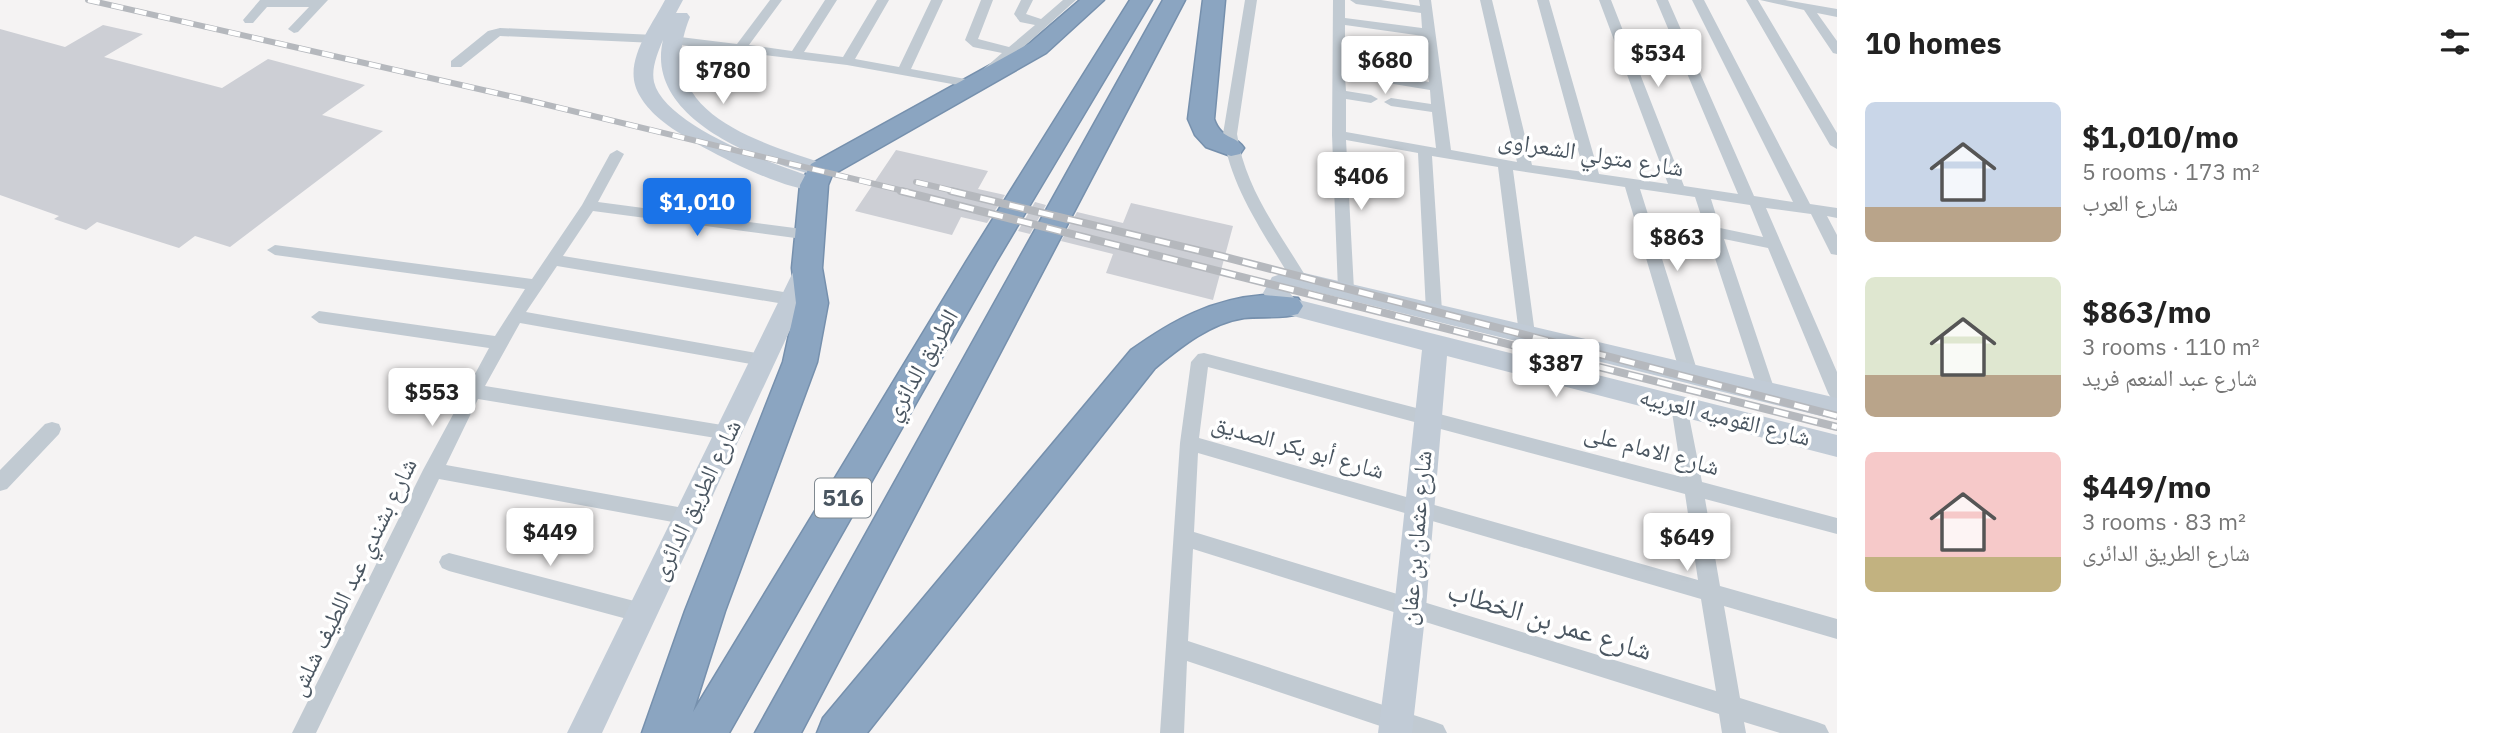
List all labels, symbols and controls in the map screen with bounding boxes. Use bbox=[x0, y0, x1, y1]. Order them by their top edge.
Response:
text: 10 homes bbox=[1865, 23, 2002, 62]
icon: filters bbox=[2436, 23, 2474, 61]
pin: $534 bbox=[1617, 29, 1699, 89]
pin: $680 bbox=[1344, 36, 1426, 96]
text: $534 bbox=[1630, 37, 1686, 67]
text: $680 bbox=[1357, 44, 1413, 74]
pin: $780 bbox=[682, 46, 764, 106]
text: $780 bbox=[695, 54, 751, 84]
text: $1,010/mo bbox=[2082, 117, 2239, 156]
street label: شارع متولي الشعراوى bbox=[1495, 123, 1686, 188]
icon: home bbox=[1921, 130, 2005, 214]
pin: $406 bbox=[1320, 152, 1402, 212]
text: 5 rooms · 173 m² bbox=[2082, 156, 2260, 186]
text: $406 bbox=[1333, 160, 1389, 190]
pin: $1,010 bbox=[640, 178, 754, 238]
text: $1,010 bbox=[659, 186, 735, 216]
text: شارع العرب bbox=[2082, 187, 2178, 217]
pin: $863 bbox=[1636, 214, 1718, 273]
text: $863 bbox=[1649, 221, 1705, 251]
text: $863/mo bbox=[2082, 292, 2211, 331]
street label: الطريق الدائري bbox=[875, 303, 969, 428]
icon: home bbox=[1921, 305, 2005, 389]
text: 3 rooms · 110 m² bbox=[2082, 331, 2260, 361]
pin: $387 bbox=[1515, 340, 1597, 399]
text: $387 bbox=[1528, 347, 1584, 377]
text: شارع عبد المنعم فريد bbox=[2082, 362, 2257, 392]
pin: $553 bbox=[391, 368, 473, 428]
text: $553 bbox=[404, 376, 460, 406]
street label: شارع القوميه العربيه bbox=[1636, 379, 1814, 453]
street label: شارع أبو بكر الصديق bbox=[1208, 406, 1388, 486]
street label: شارع الطريق الدائرى bbox=[642, 414, 748, 585]
street label: شارع الامام على bbox=[1581, 416, 1723, 483]
street label: شارع عثمان بن عفان bbox=[1391, 449, 1439, 627]
street label: شارع بشندي عبد اللطيف شلش bbox=[281, 452, 427, 702]
text: $449/mo bbox=[2082, 467, 2211, 506]
road number: 516 bbox=[815, 478, 871, 518]
icon: home bbox=[1921, 480, 2005, 564]
text: 3 rooms · 83 m² bbox=[2082, 506, 2246, 536]
pin: $449 bbox=[509, 508, 591, 568]
pin: $649 bbox=[1646, 514, 1728, 573]
text: $449 bbox=[522, 516, 578, 546]
text: $649 bbox=[1659, 521, 1715, 551]
text: شارع الطريق الدائرى bbox=[2082, 537, 2250, 567]
street label: شارع عمر بن الخطاب bbox=[1444, 571, 1657, 668]

